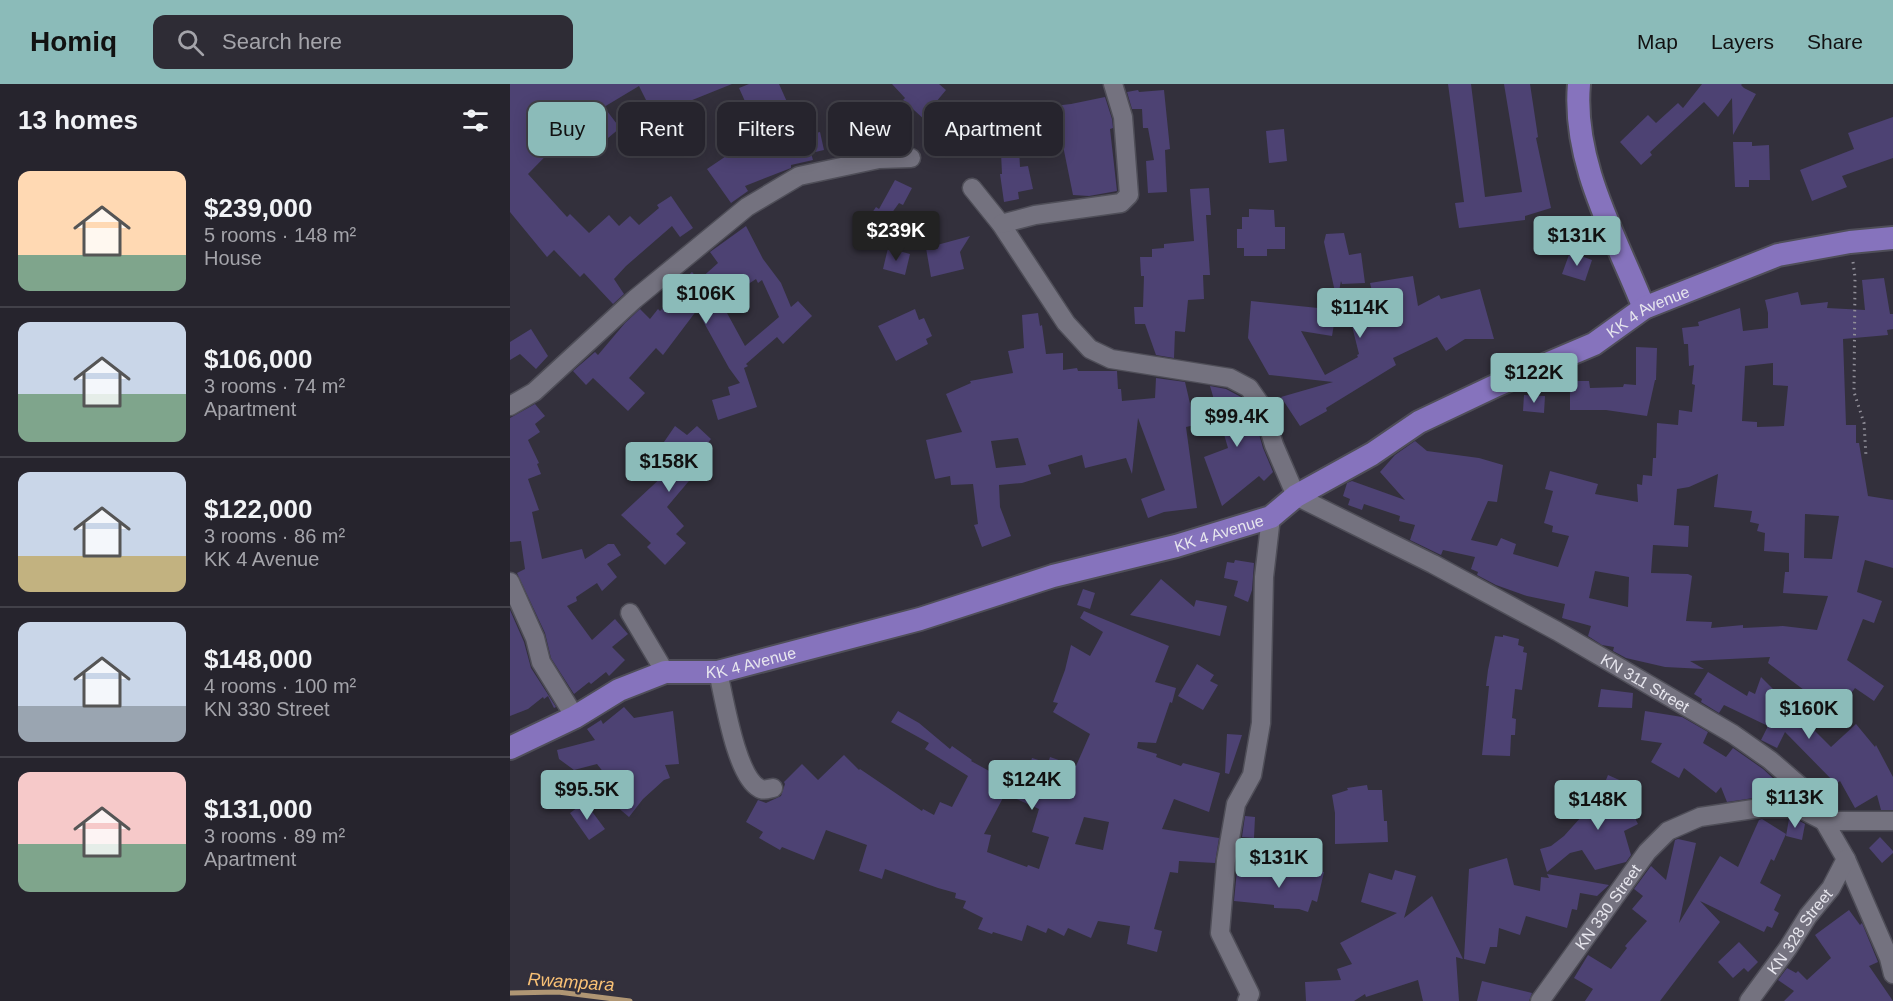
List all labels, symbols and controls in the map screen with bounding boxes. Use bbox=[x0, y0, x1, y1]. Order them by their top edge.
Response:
search box bbox=[153, 15, 573, 69]
text: Homiq bbox=[30, 26, 117, 57]
icon: search bbox=[174, 26, 207, 59]
text: Search here bbox=[222, 29, 342, 54]
text: Map bbox=[1637, 30, 1678, 53]
text: Layers bbox=[1711, 30, 1774, 53]
text: Share bbox=[1807, 30, 1863, 53]
chip: Buy bbox=[528, 102, 606, 156]
chip: Rent bbox=[618, 102, 705, 156]
chip: Filters bbox=[717, 102, 816, 156]
chip: New bbox=[828, 102, 912, 156]
chip: Apartment bbox=[924, 102, 1063, 156]
icon: filters bbox=[459, 104, 492, 137]
text: 13 homes bbox=[18, 105, 138, 135]
text: $239,000 bbox=[204, 193, 312, 223]
icon: home bbox=[66, 195, 138, 267]
pin: $239K bbox=[854, 211, 938, 262]
pin: $131K bbox=[1535, 216, 1619, 267]
text: $239K bbox=[867, 219, 925, 241]
text: 5 rooms · 148 m² bbox=[204, 224, 356, 246]
text: $131K bbox=[1548, 224, 1606, 246]
text: House bbox=[204, 247, 262, 269]
pin: $106K bbox=[664, 274, 748, 325]
text: $106K bbox=[677, 282, 735, 304]
street label: KK 4 Avenue bbox=[1603, 282, 1692, 341]
pin: $114K bbox=[1318, 288, 1402, 339]
text: $114K bbox=[1331, 296, 1389, 318]
text: $106,000 bbox=[204, 344, 312, 374]
icon: home bbox=[66, 346, 138, 418]
pin: $122K bbox=[1492, 353, 1576, 404]
text: $122K bbox=[1505, 361, 1563, 383]
text: 3 rooms · 74 m² bbox=[204, 375, 345, 397]
pin: $99.4K bbox=[1188, 397, 1286, 448]
text: Apartment bbox=[204, 398, 296, 420]
text: $99.4K bbox=[1205, 405, 1269, 427]
pin: $158K bbox=[627, 442, 711, 493]
text: $158K bbox=[640, 450, 698, 472]
text: $122,000 bbox=[204, 494, 312, 524]
icon: home bbox=[66, 496, 138, 568]
street label: KK 4 Avenue bbox=[1172, 511, 1265, 555]
text: 3 rooms · 86 m² bbox=[204, 525, 345, 547]
text: KK 4 Avenue bbox=[204, 548, 319, 570]
street label: KK 4 Avenue bbox=[706, 643, 798, 681]
text: $148,000 bbox=[204, 644, 312, 674]
icon: home bbox=[66, 646, 138, 718]
street label: KN 311 Street bbox=[1598, 650, 1693, 715]
text: 4 rooms · 100 m² bbox=[204, 675, 356, 697]
pin: $160K bbox=[1767, 689, 1851, 740]
text: $160K bbox=[1780, 697, 1838, 719]
text: KN 330 Street bbox=[204, 698, 330, 720]
pin: $124K bbox=[990, 760, 1074, 811]
text: $124K bbox=[1003, 768, 1061, 790]
pin: $95.5K bbox=[538, 770, 636, 821]
text: $95.5K bbox=[555, 778, 619, 800]
pin: $113K bbox=[1753, 778, 1837, 829]
pin: $148K bbox=[1556, 780, 1640, 831]
text: $113K bbox=[1766, 786, 1824, 808]
text: $148K bbox=[1569, 788, 1627, 810]
text: $131,000 bbox=[204, 794, 312, 824]
icon: home bbox=[66, 796, 138, 868]
text: 3 rooms · 89 m² bbox=[204, 825, 345, 847]
pin: $131K bbox=[1237, 838, 1321, 889]
text: $131K bbox=[1250, 846, 1308, 868]
text: Apartment bbox=[204, 848, 296, 870]
street label: KN 330 Street bbox=[1571, 861, 1644, 953]
street label: KN 328 Street bbox=[1763, 885, 1836, 977]
water label: Rwampara bbox=[527, 969, 615, 995]

